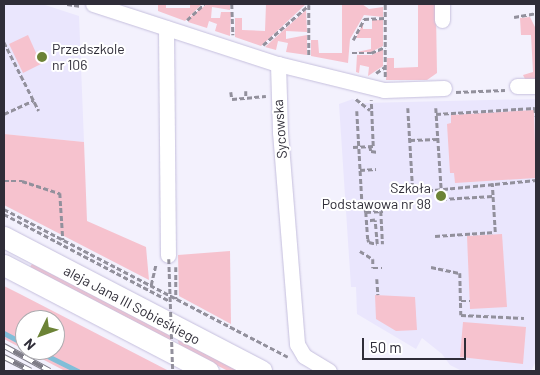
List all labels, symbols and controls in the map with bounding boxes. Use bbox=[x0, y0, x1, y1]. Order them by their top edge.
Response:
place label: Przedszkole nr 106 bbox=[52, 41, 125, 74]
marker: Przedszkole nr 106 bbox=[36, 51, 48, 63]
street label: Sycowska bbox=[270, 99, 290, 159]
place label: Szkoła Podstawowa nr 98 bbox=[322, 180, 431, 212]
marker: Szkoła Podstawowa nr 98 bbox=[435, 190, 447, 202]
street label: aleja Jana III Sobieskiego bbox=[61, 262, 203, 348]
north arrow bbox=[15, 310, 65, 360]
scale bar bbox=[365, 328, 469, 360]
text: N bbox=[20, 336, 39, 354]
text: 50 m bbox=[370, 338, 402, 356]

